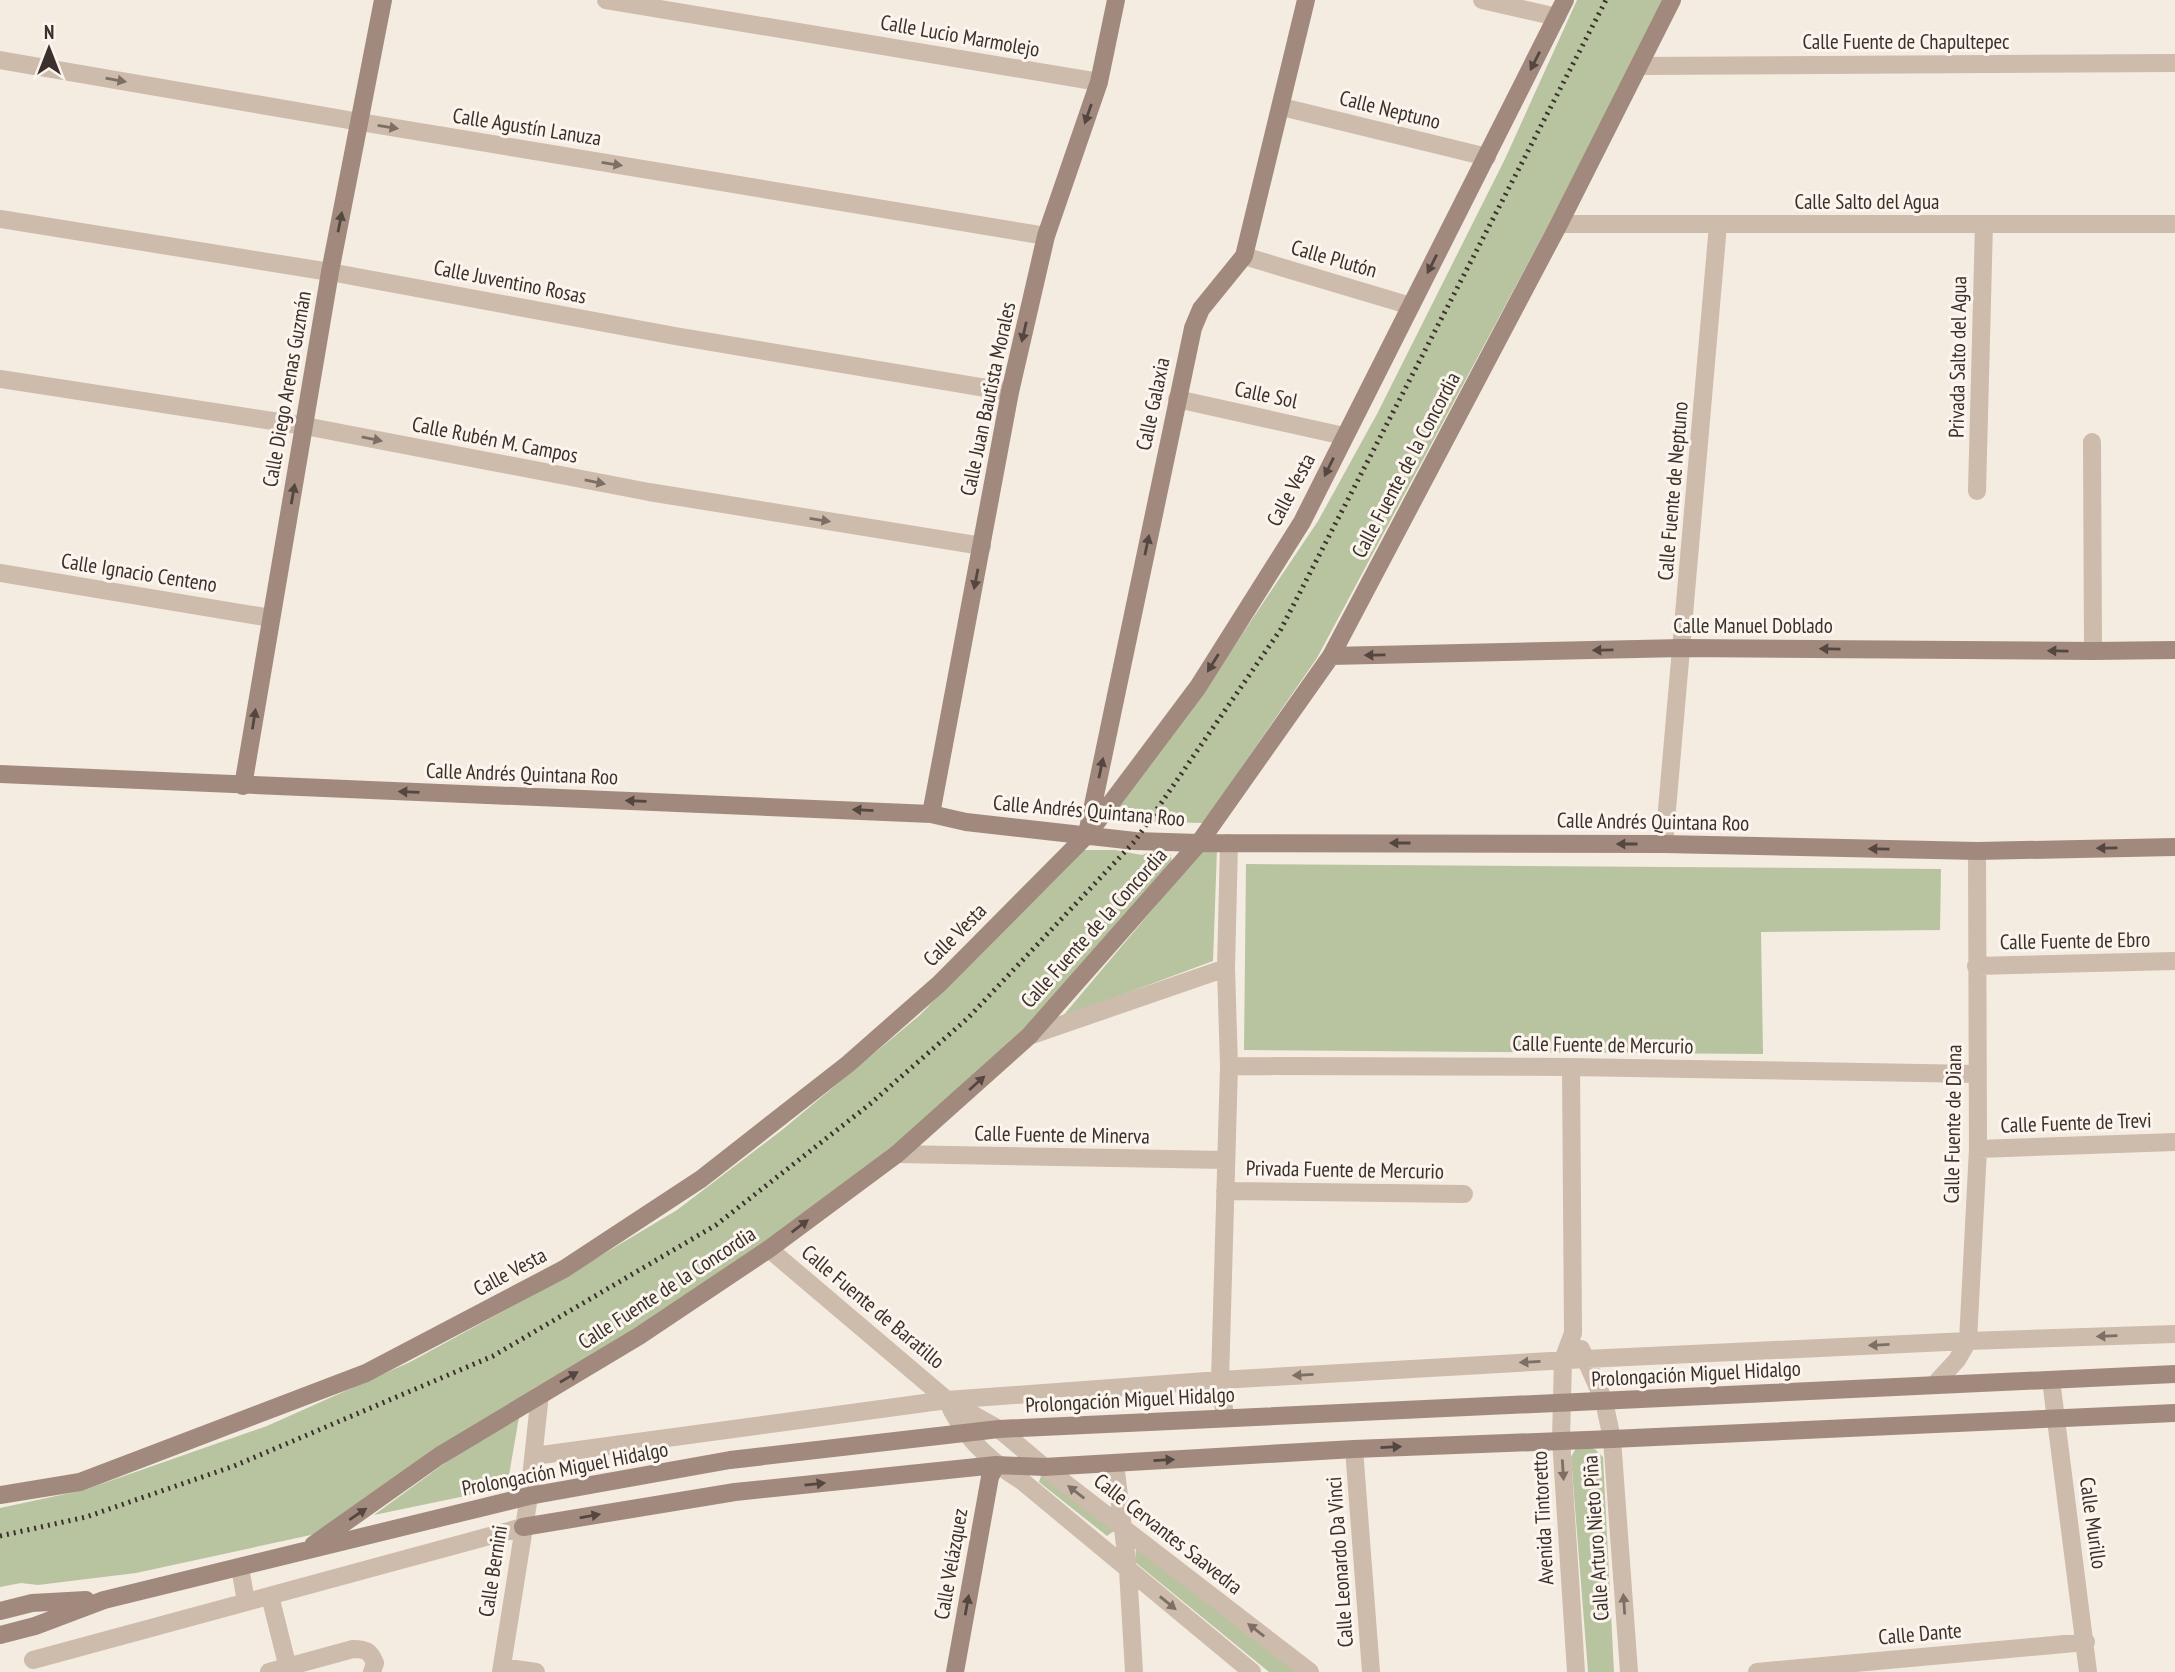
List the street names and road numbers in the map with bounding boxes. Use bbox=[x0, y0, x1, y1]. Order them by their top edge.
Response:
street label: Calle Lucio Marmolejo bbox=[878, 8, 1042, 63]
street label: Calle Fuente de Chapultepec bbox=[1802, 28, 2010, 55]
street label: Calle Neptuno bbox=[1337, 84, 1443, 135]
street label: Calle Agustín Lanuza bbox=[451, 101, 603, 152]
street label: Calle Salto del Agua bbox=[1795, 188, 1939, 215]
street label: Calle Plutón bbox=[1288, 233, 1380, 284]
street label: Calle Juventino Rosas bbox=[432, 253, 589, 310]
street label: Privada Salto del Agua bbox=[1943, 276, 1972, 438]
street label: Calle Diego Arenas Guzmán bbox=[256, 289, 317, 489]
street label: Calle Juan Bautista Morales bbox=[954, 299, 1021, 498]
street label: Calle Galaxia bbox=[1130, 355, 1176, 453]
street label: Calle Fuente de la Concordia bbox=[1345, 367, 1466, 562]
street label: Calle Sol bbox=[1232, 375, 1300, 414]
street label: Calle Fuente de Neptuno bbox=[1651, 400, 1694, 582]
street label: Calle Rubén M. Campos bbox=[410, 410, 580, 469]
street label: Calle Vesta bbox=[1260, 449, 1321, 531]
street label: Calle Ignacio Centeno bbox=[59, 547, 219, 598]
street label: Calle Manuel Doblado bbox=[1673, 612, 1833, 639]
street label: Calle Andrés Quintana Roo bbox=[425, 757, 619, 790]
street label: Calle Andrés Quintana Roo bbox=[992, 789, 1186, 832]
street label: Calle Andrés Quintana Roo bbox=[1557, 806, 1749, 837]
street label: Calle Fuente de la Concordia bbox=[1015, 842, 1173, 1013]
street label: Calle Vesta bbox=[917, 897, 992, 972]
street label: Calle Fuente de Ebro bbox=[2000, 926, 2150, 955]
street label: Calle Fuente de Mercurio bbox=[1512, 1029, 1694, 1060]
street label: Calle Fuente de Diana bbox=[1938, 1044, 1967, 1204]
street label: Calle Fuente de Trevi bbox=[2000, 1106, 2152, 1139]
street label: Calle Fuente de Minerva bbox=[974, 1119, 1150, 1150]
street label: Privada Fuente de Mercurio bbox=[1246, 1154, 1444, 1185]
street label: Calle Fuente de la Concordia bbox=[573, 1220, 761, 1355]
street label: Calle Fuente de Baratillo bbox=[796, 1239, 951, 1374]
street label: Calle Vesta bbox=[469, 1241, 551, 1302]
street label: Prolongación Miguel Hidalgo bbox=[1591, 1355, 1801, 1392]
street label: Prolongación Miguel Hidalgo bbox=[1025, 1381, 1235, 1418]
street label: Prolongación Miguel Hidalgo bbox=[459, 1435, 670, 1502]
street label: Avenida Tintoretto bbox=[1526, 1450, 1559, 1586]
street label: Calle Arturo Nieto Piña bbox=[1576, 1454, 1615, 1622]
street label: Calle Cervantes Saavedra bbox=[1088, 1467, 1248, 1600]
street label: Calle Murillo bbox=[2074, 1475, 2113, 1571]
street label: Calle Leonardo Da Vinci bbox=[1320, 1476, 1359, 1648]
street label: Calle Velázquez bbox=[927, 1506, 974, 1622]
street label: Calle Bernini bbox=[472, 1523, 513, 1619]
street label: Calle Dante bbox=[1877, 1616, 1963, 1651]

